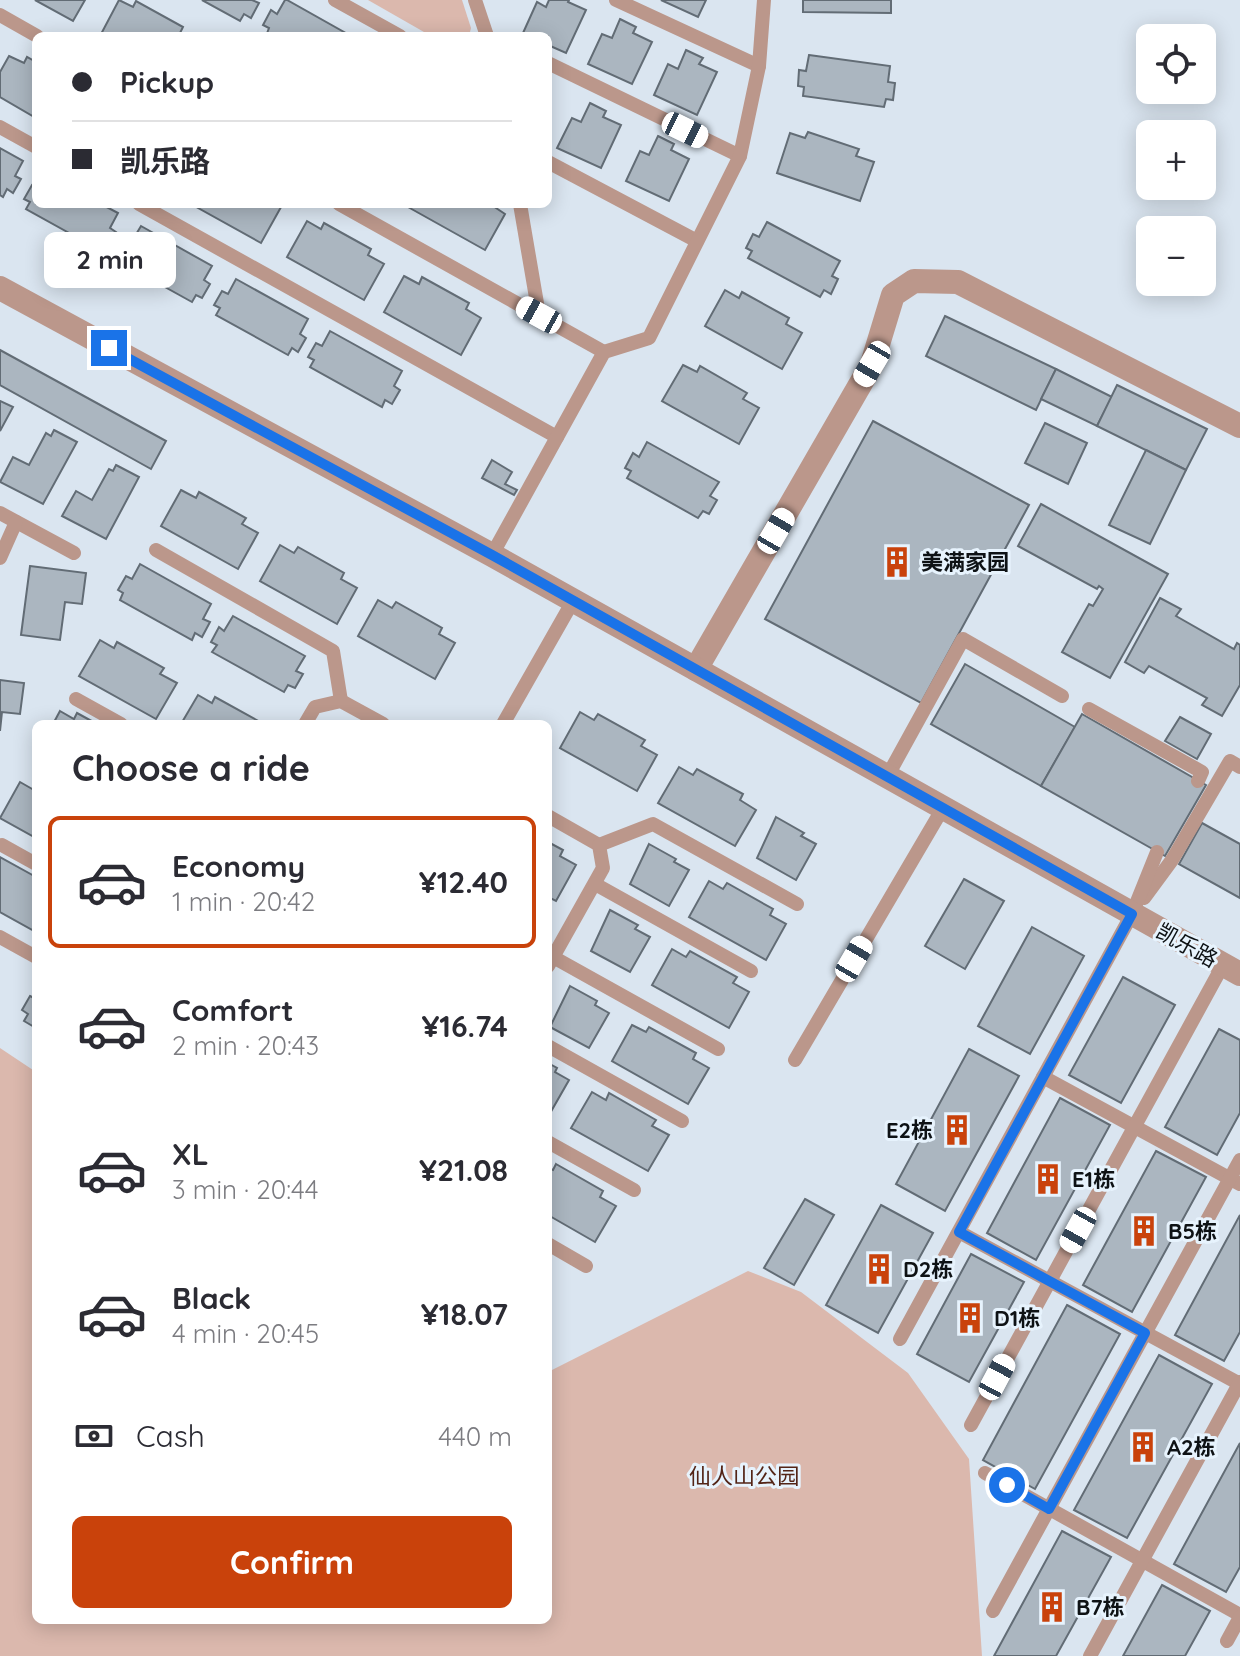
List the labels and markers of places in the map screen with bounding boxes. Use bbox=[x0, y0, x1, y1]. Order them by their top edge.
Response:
building icon: 美满家园 bbox=[880, 545, 914, 579]
place label: 美满家园 bbox=[921, 548, 1009, 576]
building icon: E2栋 bbox=[940, 1113, 974, 1147]
place label: E2栋 bbox=[886, 1116, 933, 1144]
building icon: E1栋 bbox=[1031, 1162, 1065, 1196]
place label: E1栋 bbox=[1072, 1165, 1115, 1193]
building icon: B5栋 bbox=[1127, 1214, 1161, 1248]
place label: B5栋 bbox=[1168, 1217, 1217, 1245]
building icon: D2栋 bbox=[862, 1252, 896, 1286]
place label: D2栋 bbox=[903, 1255, 953, 1283]
building icon: D1栋 bbox=[953, 1301, 987, 1335]
place label: D1栋 bbox=[994, 1304, 1040, 1332]
building icon: A2栋 bbox=[1126, 1430, 1160, 1464]
place label: A2栋 bbox=[1167, 1433, 1216, 1461]
building icon: B7栋 bbox=[1035, 1590, 1069, 1624]
place label: B7栋 bbox=[1076, 1593, 1125, 1621]

